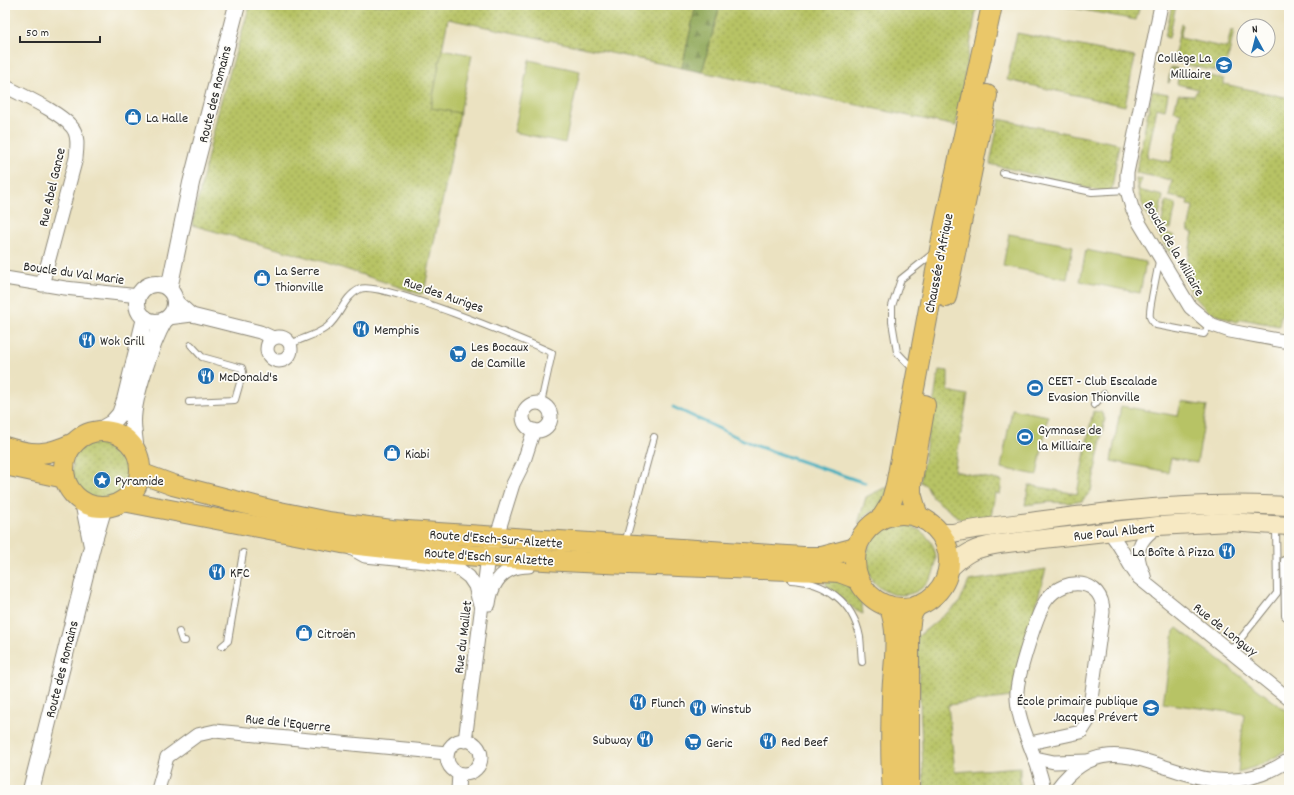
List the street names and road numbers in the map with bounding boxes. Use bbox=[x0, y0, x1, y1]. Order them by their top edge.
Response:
street label: Route des Romains bbox=[194, 44, 238, 145]
street label: Rue Abel Gance bbox=[34, 146, 72, 229]
street label: Boucle de la Milliaire bbox=[1138, 198, 1209, 300]
street label: Chaussée d'Afrique bbox=[920, 212, 959, 315]
street label: Boucle du Val Marie bbox=[22, 257, 125, 291]
street label: Rue des Auriges bbox=[401, 273, 486, 319]
street label: Rue Paul Albert bbox=[1073, 519, 1156, 547]
street label: Route d'Esch-Sur-Alzette bbox=[429, 525, 563, 555]
street label: Route d'Esch sur Alzette bbox=[423, 543, 554, 572]
street label: Rue de Longwy bbox=[1188, 599, 1262, 662]
street label: Rue du Maillet bbox=[450, 600, 478, 675]
street label: Route des Romains bbox=[41, 619, 85, 720]
street label: Rue de l'Equerre bbox=[244, 710, 331, 738]

